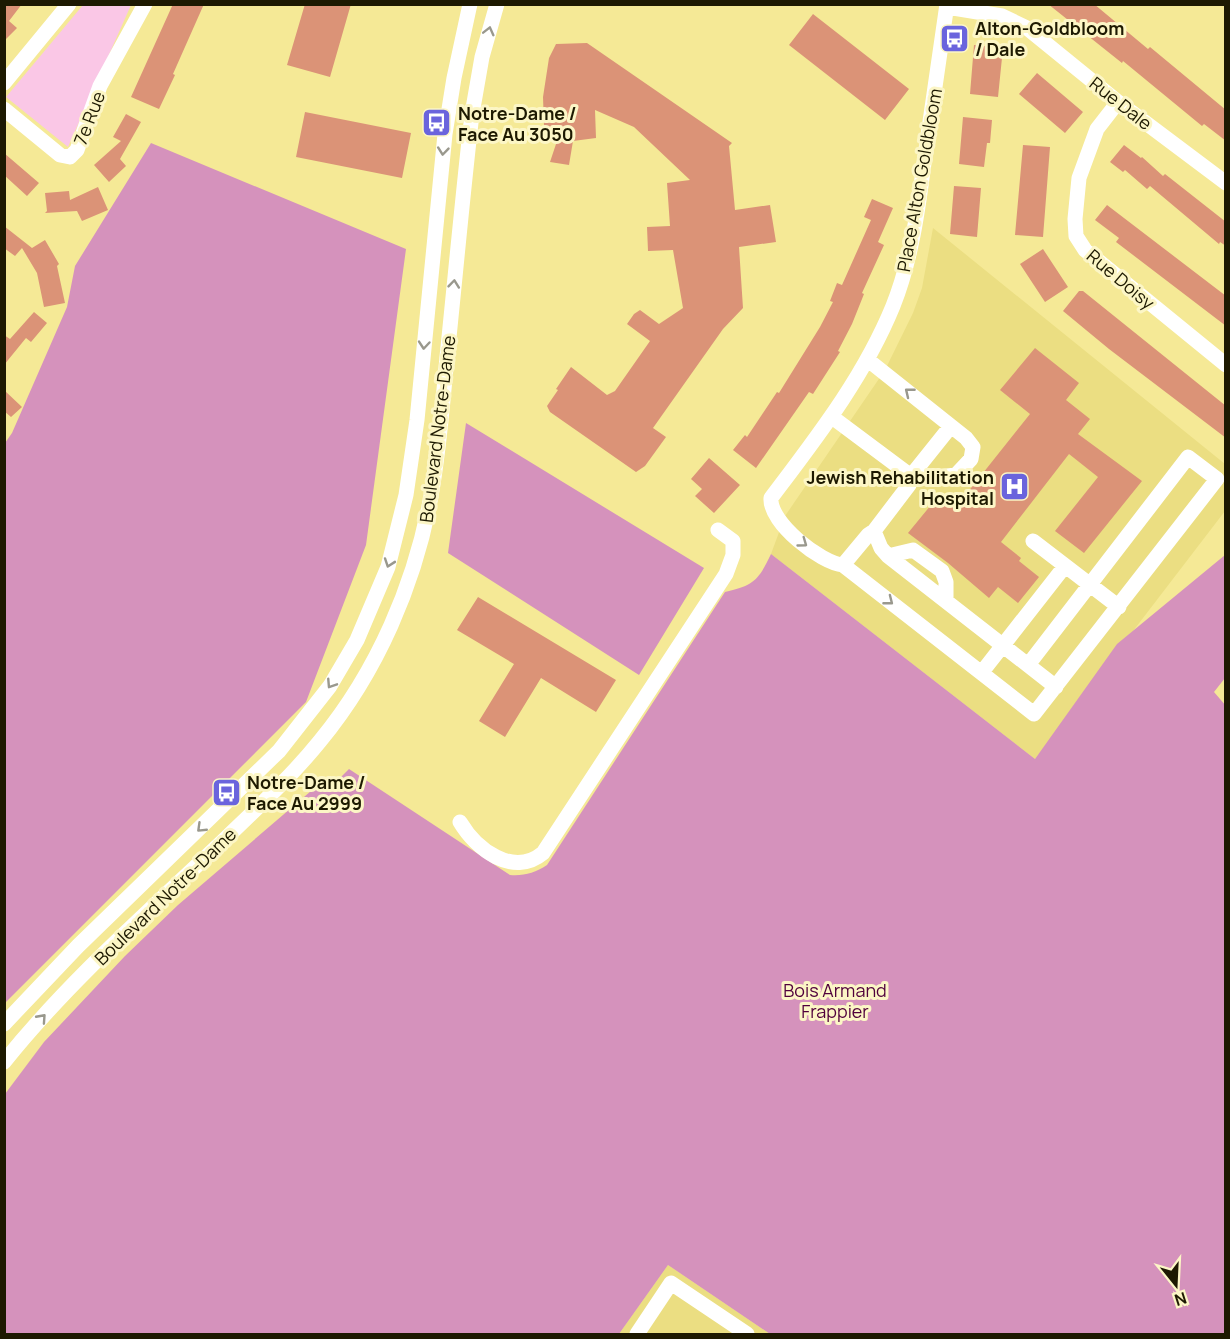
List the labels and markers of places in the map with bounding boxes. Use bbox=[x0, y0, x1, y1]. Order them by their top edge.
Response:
place label: Alton-Goldbloom / Dale bbox=[975, 16, 1124, 61]
bus stop icon: Alton-Goldbloom / Dale bbox=[938, 22, 970, 54]
place label: Notre-Dame / Face Au 3050 bbox=[458, 101, 576, 146]
bus stop icon: Notre-Dame / Face Au 3050 bbox=[421, 107, 453, 139]
place label: Jewish Rehabilitation Hospital bbox=[806, 465, 994, 510]
hospital icon: Jewish Rehabilitation Hospital bbox=[999, 471, 1031, 503]
place label: Notre-Dame / Face Au 2999 bbox=[247, 770, 365, 815]
bus stop icon: Notre-Dame / Face Au 2999 bbox=[210, 776, 242, 808]

